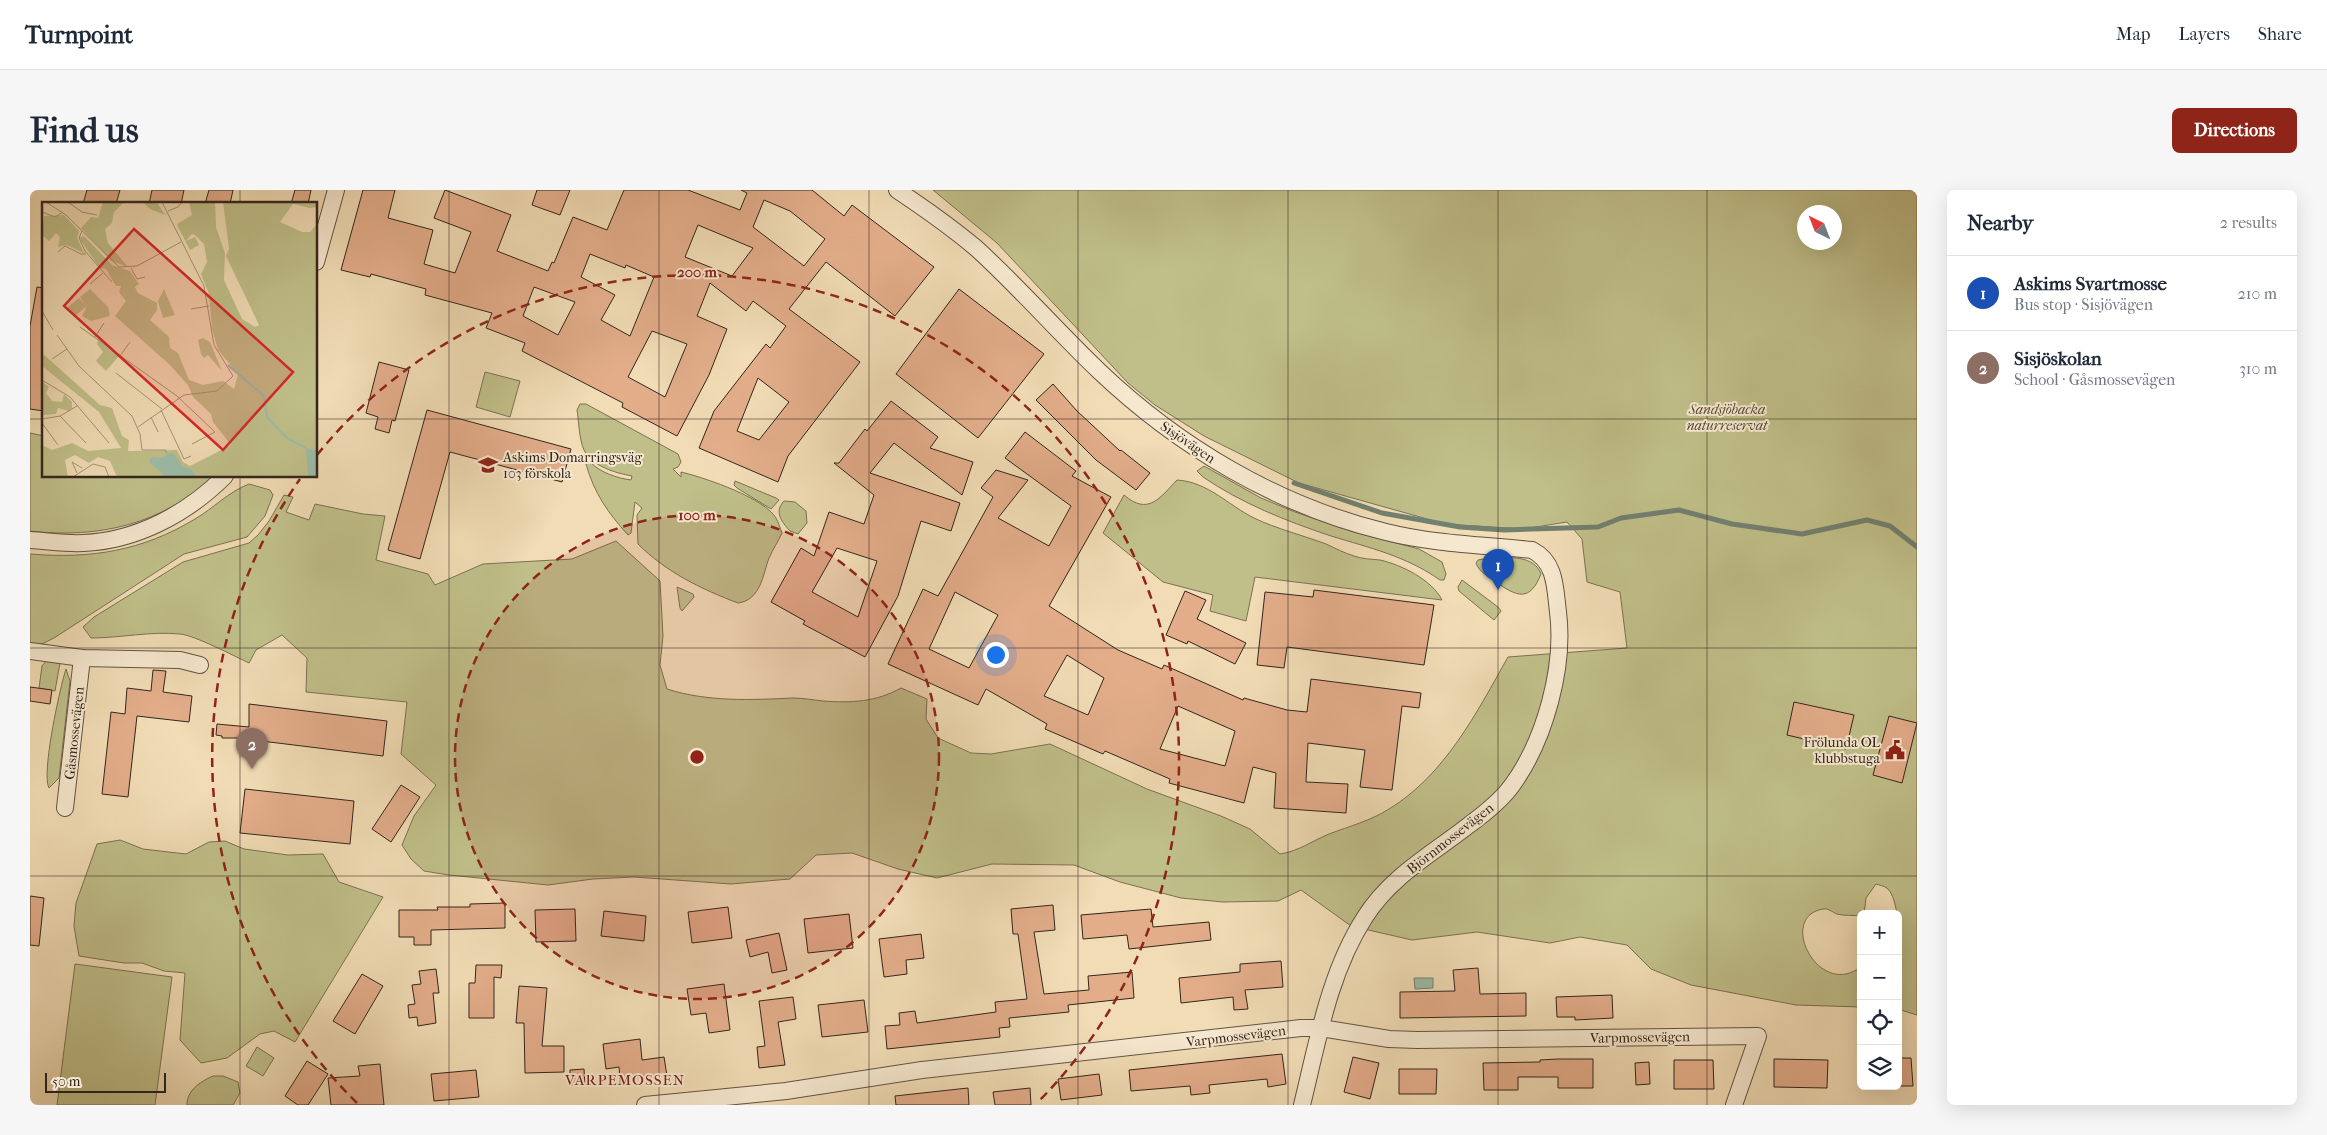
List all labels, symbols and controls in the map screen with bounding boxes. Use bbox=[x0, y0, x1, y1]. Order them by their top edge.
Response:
text: Turnpoint bbox=[25, 21, 133, 49]
text: Map bbox=[2116, 24, 2150, 45]
text: Layers bbox=[2178, 24, 2230, 45]
text: Share bbox=[2258, 24, 2302, 45]
button: Directions bbox=[2172, 108, 2297, 153]
text: Find us bbox=[30, 110, 139, 151]
inset map bbox=[42, 202, 318, 478]
north arrow bbox=[1797, 205, 1842, 250]
text: Nearby bbox=[1967, 211, 2033, 235]
text: 2 results bbox=[2220, 213, 2277, 232]
text: 200 m bbox=[677, 263, 717, 281]
text: Askims Svartmosse bbox=[2014, 273, 2167, 295]
text: 1 bbox=[1980, 284, 1986, 303]
text: 210 m bbox=[2238, 284, 2277, 303]
text: Bus stop · Sisjövägen bbox=[2014, 295, 2153, 314]
text: Sisjöskolan bbox=[2014, 348, 2102, 370]
text: 2 bbox=[1979, 359, 1987, 378]
text: 310 m bbox=[2239, 359, 2277, 378]
text: School · Gåsmossevägen bbox=[2014, 370, 2175, 389]
park label: Sandsjöbacka naturreservat bbox=[1687, 401, 1768, 434]
street label: Sisjövägen bbox=[1157, 418, 1218, 467]
place label: Askims Domarringsväg 103 förskola bbox=[502, 449, 642, 482]
school or university icon: Askims Domarringsväg 103 förskola bbox=[477, 454, 499, 476]
text: 100 m bbox=[678, 506, 716, 524]
pin: 1 bbox=[1482, 549, 1514, 590]
your location bbox=[983, 642, 1009, 668]
street label: Gåsmossevägen bbox=[61, 686, 88, 780]
pin: 2 bbox=[236, 728, 268, 769]
place label: Frölunda OL klubbstuga bbox=[1803, 734, 1881, 767]
public building icon: Frölunda OL klubbstuga bbox=[1884, 739, 1906, 761]
centre of rings bbox=[688, 748, 706, 766]
street label: Björnmossevägen bbox=[1404, 799, 1497, 878]
map controls bbox=[1857, 910, 1902, 1090]
button: + bbox=[1857, 910, 1902, 955]
button: − bbox=[1857, 955, 1902, 1000]
button: locate bbox=[1857, 1000, 1902, 1045]
street label: Varpmossevägen bbox=[1184, 1022, 1287, 1051]
street label: Varpmossevägen bbox=[1589, 1028, 1690, 1047]
button: layers bbox=[1857, 1045, 1902, 1090]
scale bar bbox=[45, 1070, 166, 1093]
district label: VARPEMOSSEN bbox=[564, 1071, 685, 1089]
text: 50 m bbox=[52, 1073, 80, 1090]

